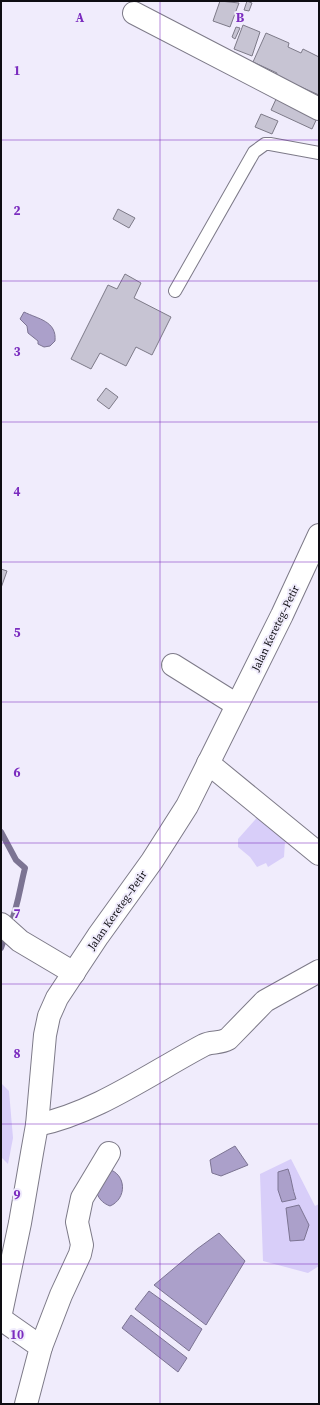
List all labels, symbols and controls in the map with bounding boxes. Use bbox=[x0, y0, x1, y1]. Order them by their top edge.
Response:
text: A bbox=[76, 9, 85, 26]
text: B bbox=[236, 9, 245, 26]
text: 1 bbox=[13, 62, 21, 79]
text: 2 bbox=[13, 202, 21, 219]
text: 3 bbox=[13, 343, 21, 360]
text: 4 bbox=[13, 483, 21, 500]
street label: Jalan Kereteg–Petir bbox=[248, 582, 303, 675]
text: 5 bbox=[13, 624, 21, 641]
text: 6 bbox=[13, 764, 21, 781]
street label: Jalan Kereteg–Petir bbox=[84, 867, 151, 954]
text: 7 bbox=[13, 905, 21, 922]
text: 8 bbox=[13, 1045, 21, 1062]
text: 9 bbox=[13, 1186, 21, 1203]
text: 10 bbox=[10, 1326, 24, 1343]

